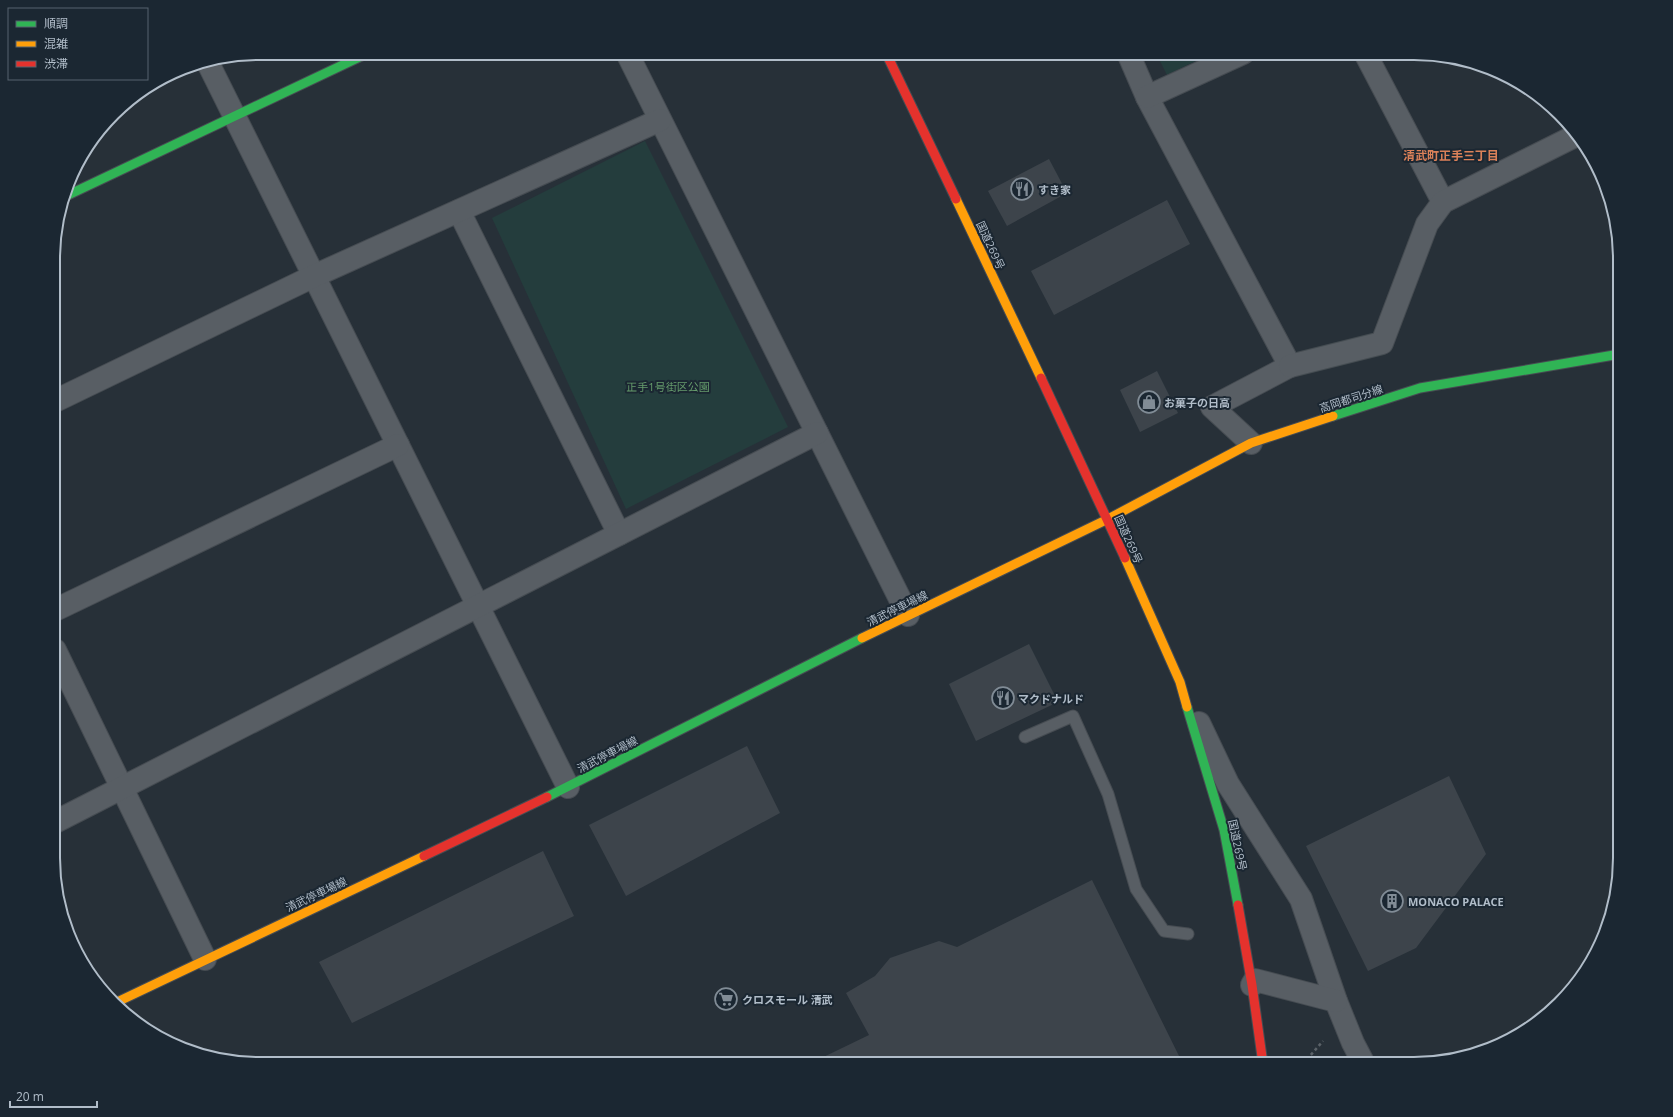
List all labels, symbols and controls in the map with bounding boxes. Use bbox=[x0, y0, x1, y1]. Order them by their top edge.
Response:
legend bbox=[8, 8, 148, 80]
text: 順調 bbox=[44, 15, 68, 32]
text: 混雑 bbox=[44, 35, 68, 52]
text: 渋滞 bbox=[44, 55, 68, 72]
district label: 清武町正手三丁目 bbox=[1403, 147, 1499, 164]
restaurant icon: すき家 bbox=[1009, 176, 1035, 202]
place label: すき家 bbox=[1038, 182, 1071, 197]
street label: 国道269号 bbox=[973, 218, 1009, 272]
park label: 正手1号街区公園 bbox=[626, 379, 710, 394]
street label: 高岡都司分線 bbox=[1317, 381, 1385, 415]
shop icon: お菓子の日高 bbox=[1136, 389, 1162, 415]
place label: お菓子の日高 bbox=[1164, 395, 1230, 410]
street label: 国道269号 bbox=[1112, 512, 1146, 566]
street label: 清武停車場線 bbox=[864, 587, 930, 629]
restaurant icon: マクドナルド bbox=[990, 685, 1016, 711]
place label: マクドナルド bbox=[1018, 691, 1084, 706]
street label: 清武停車場線 bbox=[574, 732, 640, 776]
street label: 国道269号 bbox=[1225, 818, 1251, 872]
street label: 清武停車場線 bbox=[283, 873, 349, 915]
building icon: MONACO PALACE bbox=[1379, 888, 1405, 914]
place label: MONACO PALACE bbox=[1408, 894, 1504, 909]
supermarket icon: クロスモール 清武 bbox=[713, 986, 739, 1012]
place label: クロスモール 清武 bbox=[742, 992, 833, 1007]
scale bar bbox=[10, 1083, 97, 1109]
text: 20 m bbox=[16, 1088, 44, 1105]

